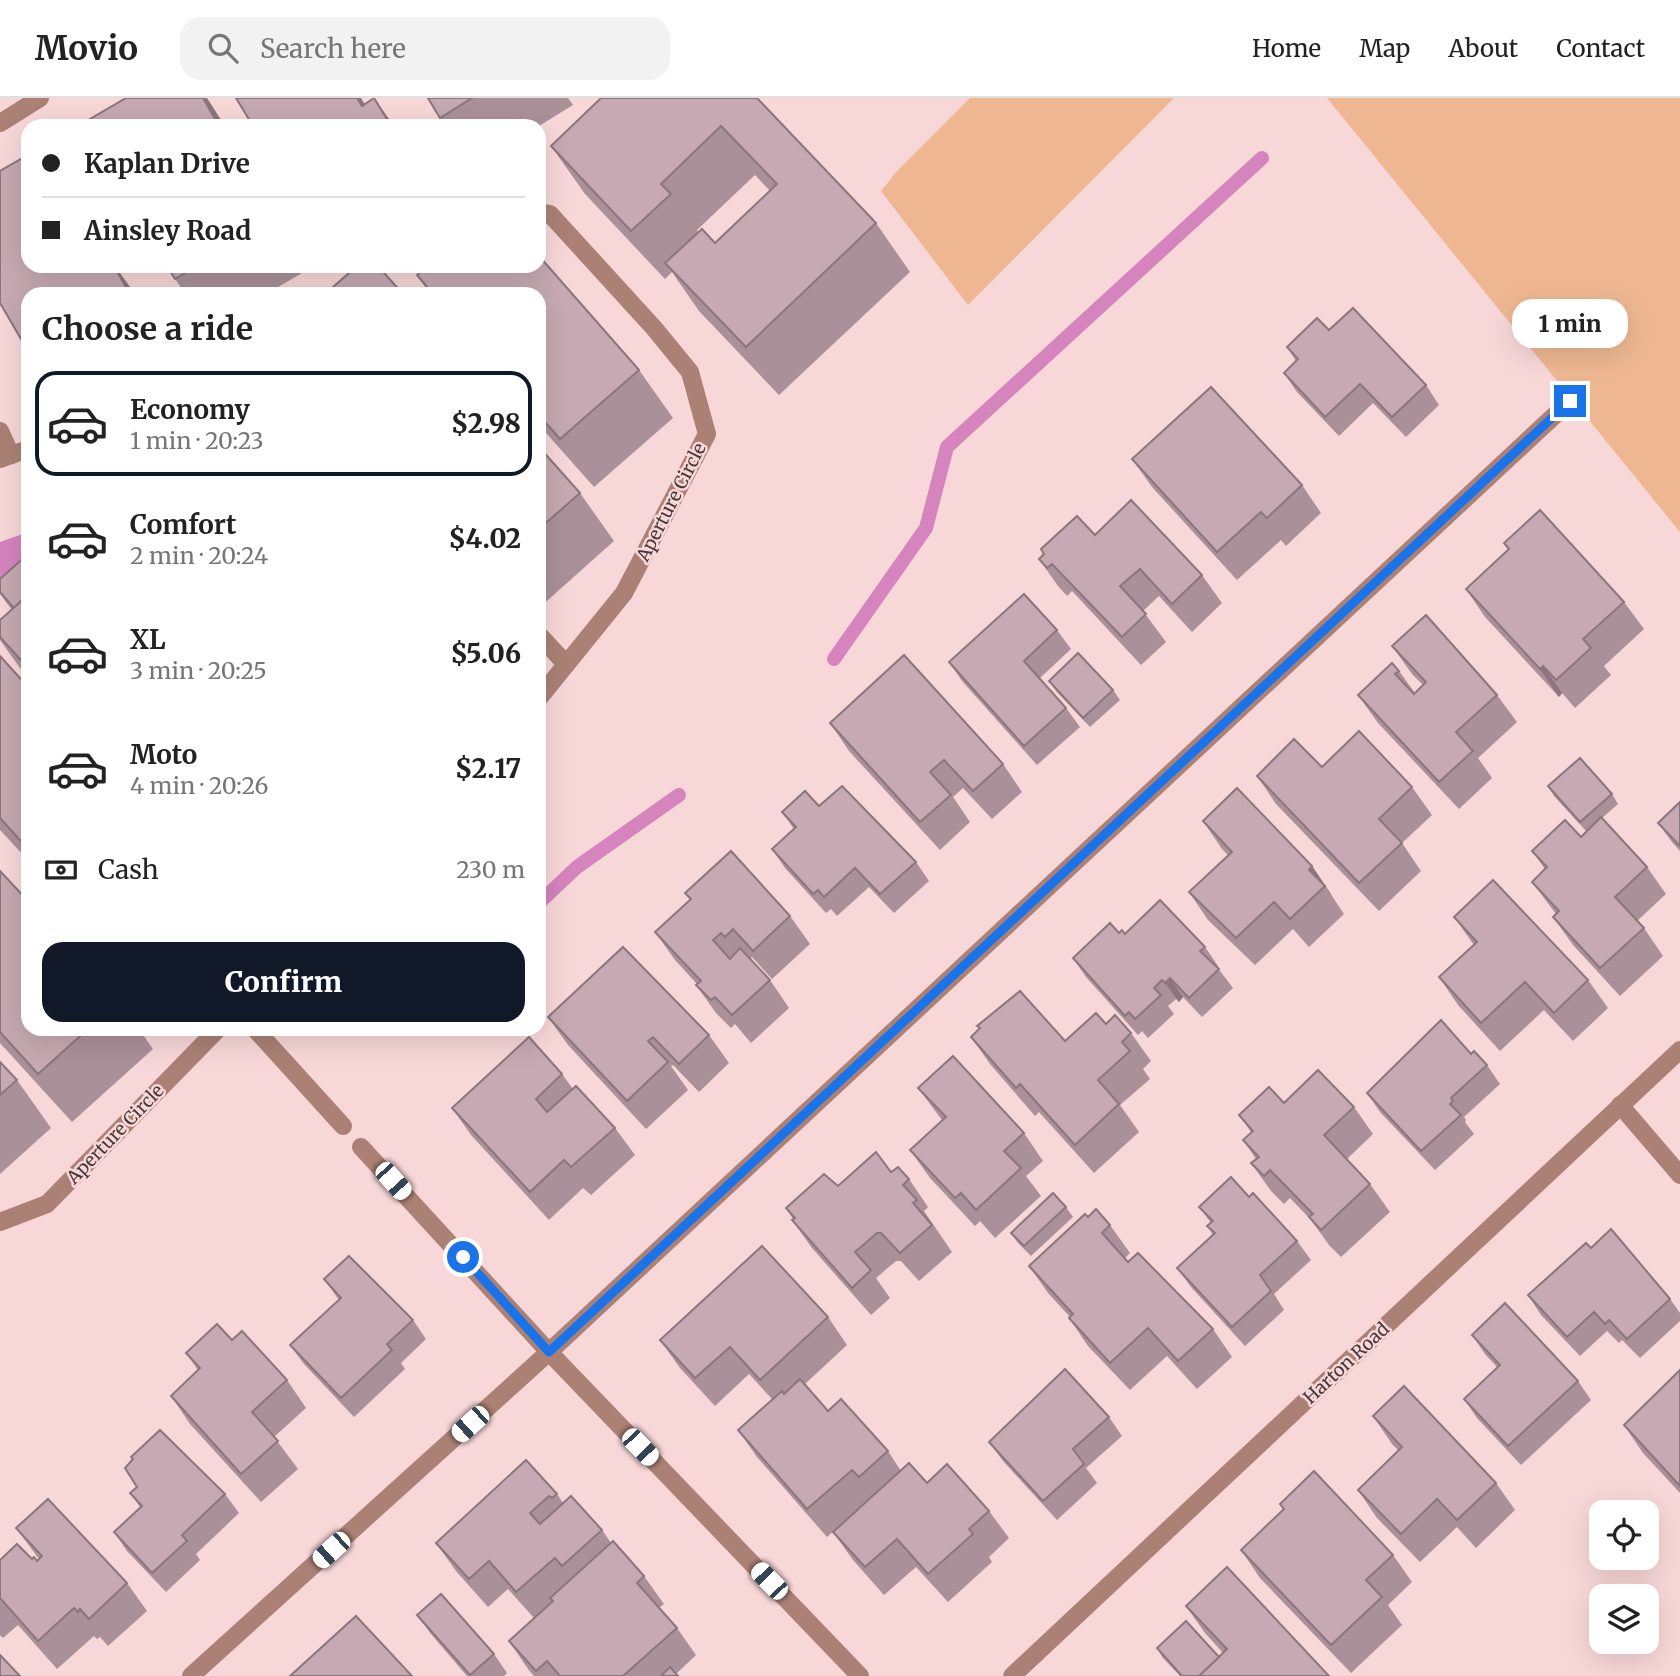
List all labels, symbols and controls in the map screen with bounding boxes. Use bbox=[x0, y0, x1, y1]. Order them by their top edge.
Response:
search box bbox=[180, 17, 670, 80]
text: Movio bbox=[35, 28, 138, 69]
icon: search bbox=[204, 29, 242, 67]
text: Search here bbox=[260, 32, 406, 65]
text: Home bbox=[1252, 33, 1321, 64]
text: Map bbox=[1359, 33, 1410, 64]
text: About bbox=[1448, 33, 1518, 64]
text: Contact bbox=[1556, 33, 1645, 64]
text: Kaplan Drive bbox=[84, 147, 250, 180]
text: Ainsley Road bbox=[84, 214, 251, 247]
callout: 1 min bbox=[1512, 300, 1628, 348]
text: Choose a ride bbox=[42, 309, 253, 349]
text: 1 min bbox=[1538, 309, 1602, 338]
route end bbox=[1554, 385, 1586, 417]
icon: car bbox=[46, 392, 109, 455]
text: Economy bbox=[130, 393, 250, 426]
text: $2.98 bbox=[451, 407, 521, 440]
text: 1 min · 20:23 bbox=[130, 426, 264, 455]
street label: Aperture Circle bbox=[631, 439, 711, 566]
icon: car bbox=[46, 507, 109, 570]
text: Comfort bbox=[130, 508, 236, 541]
text: $4.02 bbox=[448, 522, 521, 555]
text: 2 min · 20:24 bbox=[130, 541, 268, 570]
icon: car bbox=[46, 622, 109, 685]
text: XL bbox=[130, 623, 166, 656]
text: $5.06 bbox=[450, 637, 521, 670]
text: 3 min · 20:25 bbox=[130, 656, 267, 685]
icon: car bbox=[46, 737, 109, 800]
text: Moto bbox=[130, 738, 197, 771]
text: $2.17 bbox=[455, 752, 521, 785]
text: 4 min · 20:26 bbox=[130, 771, 269, 800]
icon: cash bbox=[42, 851, 80, 889]
text: Cash bbox=[98, 853, 159, 886]
text: 230 m bbox=[456, 855, 525, 884]
button: Confirm bbox=[42, 942, 525, 1022]
street label: Aperture Circle bbox=[61, 1079, 168, 1189]
car bbox=[372, 1158, 415, 1204]
route start bbox=[447, 1241, 479, 1273]
street label: Harton Road bbox=[1298, 1317, 1394, 1409]
car bbox=[448, 1402, 493, 1446]
car bbox=[618, 1425, 663, 1469]
map controls bbox=[1589, 1500, 1659, 1654]
button: locate bbox=[1589, 1500, 1659, 1570]
car bbox=[309, 1528, 354, 1572]
car bbox=[747, 1559, 792, 1603]
button: layers bbox=[1589, 1584, 1659, 1654]

